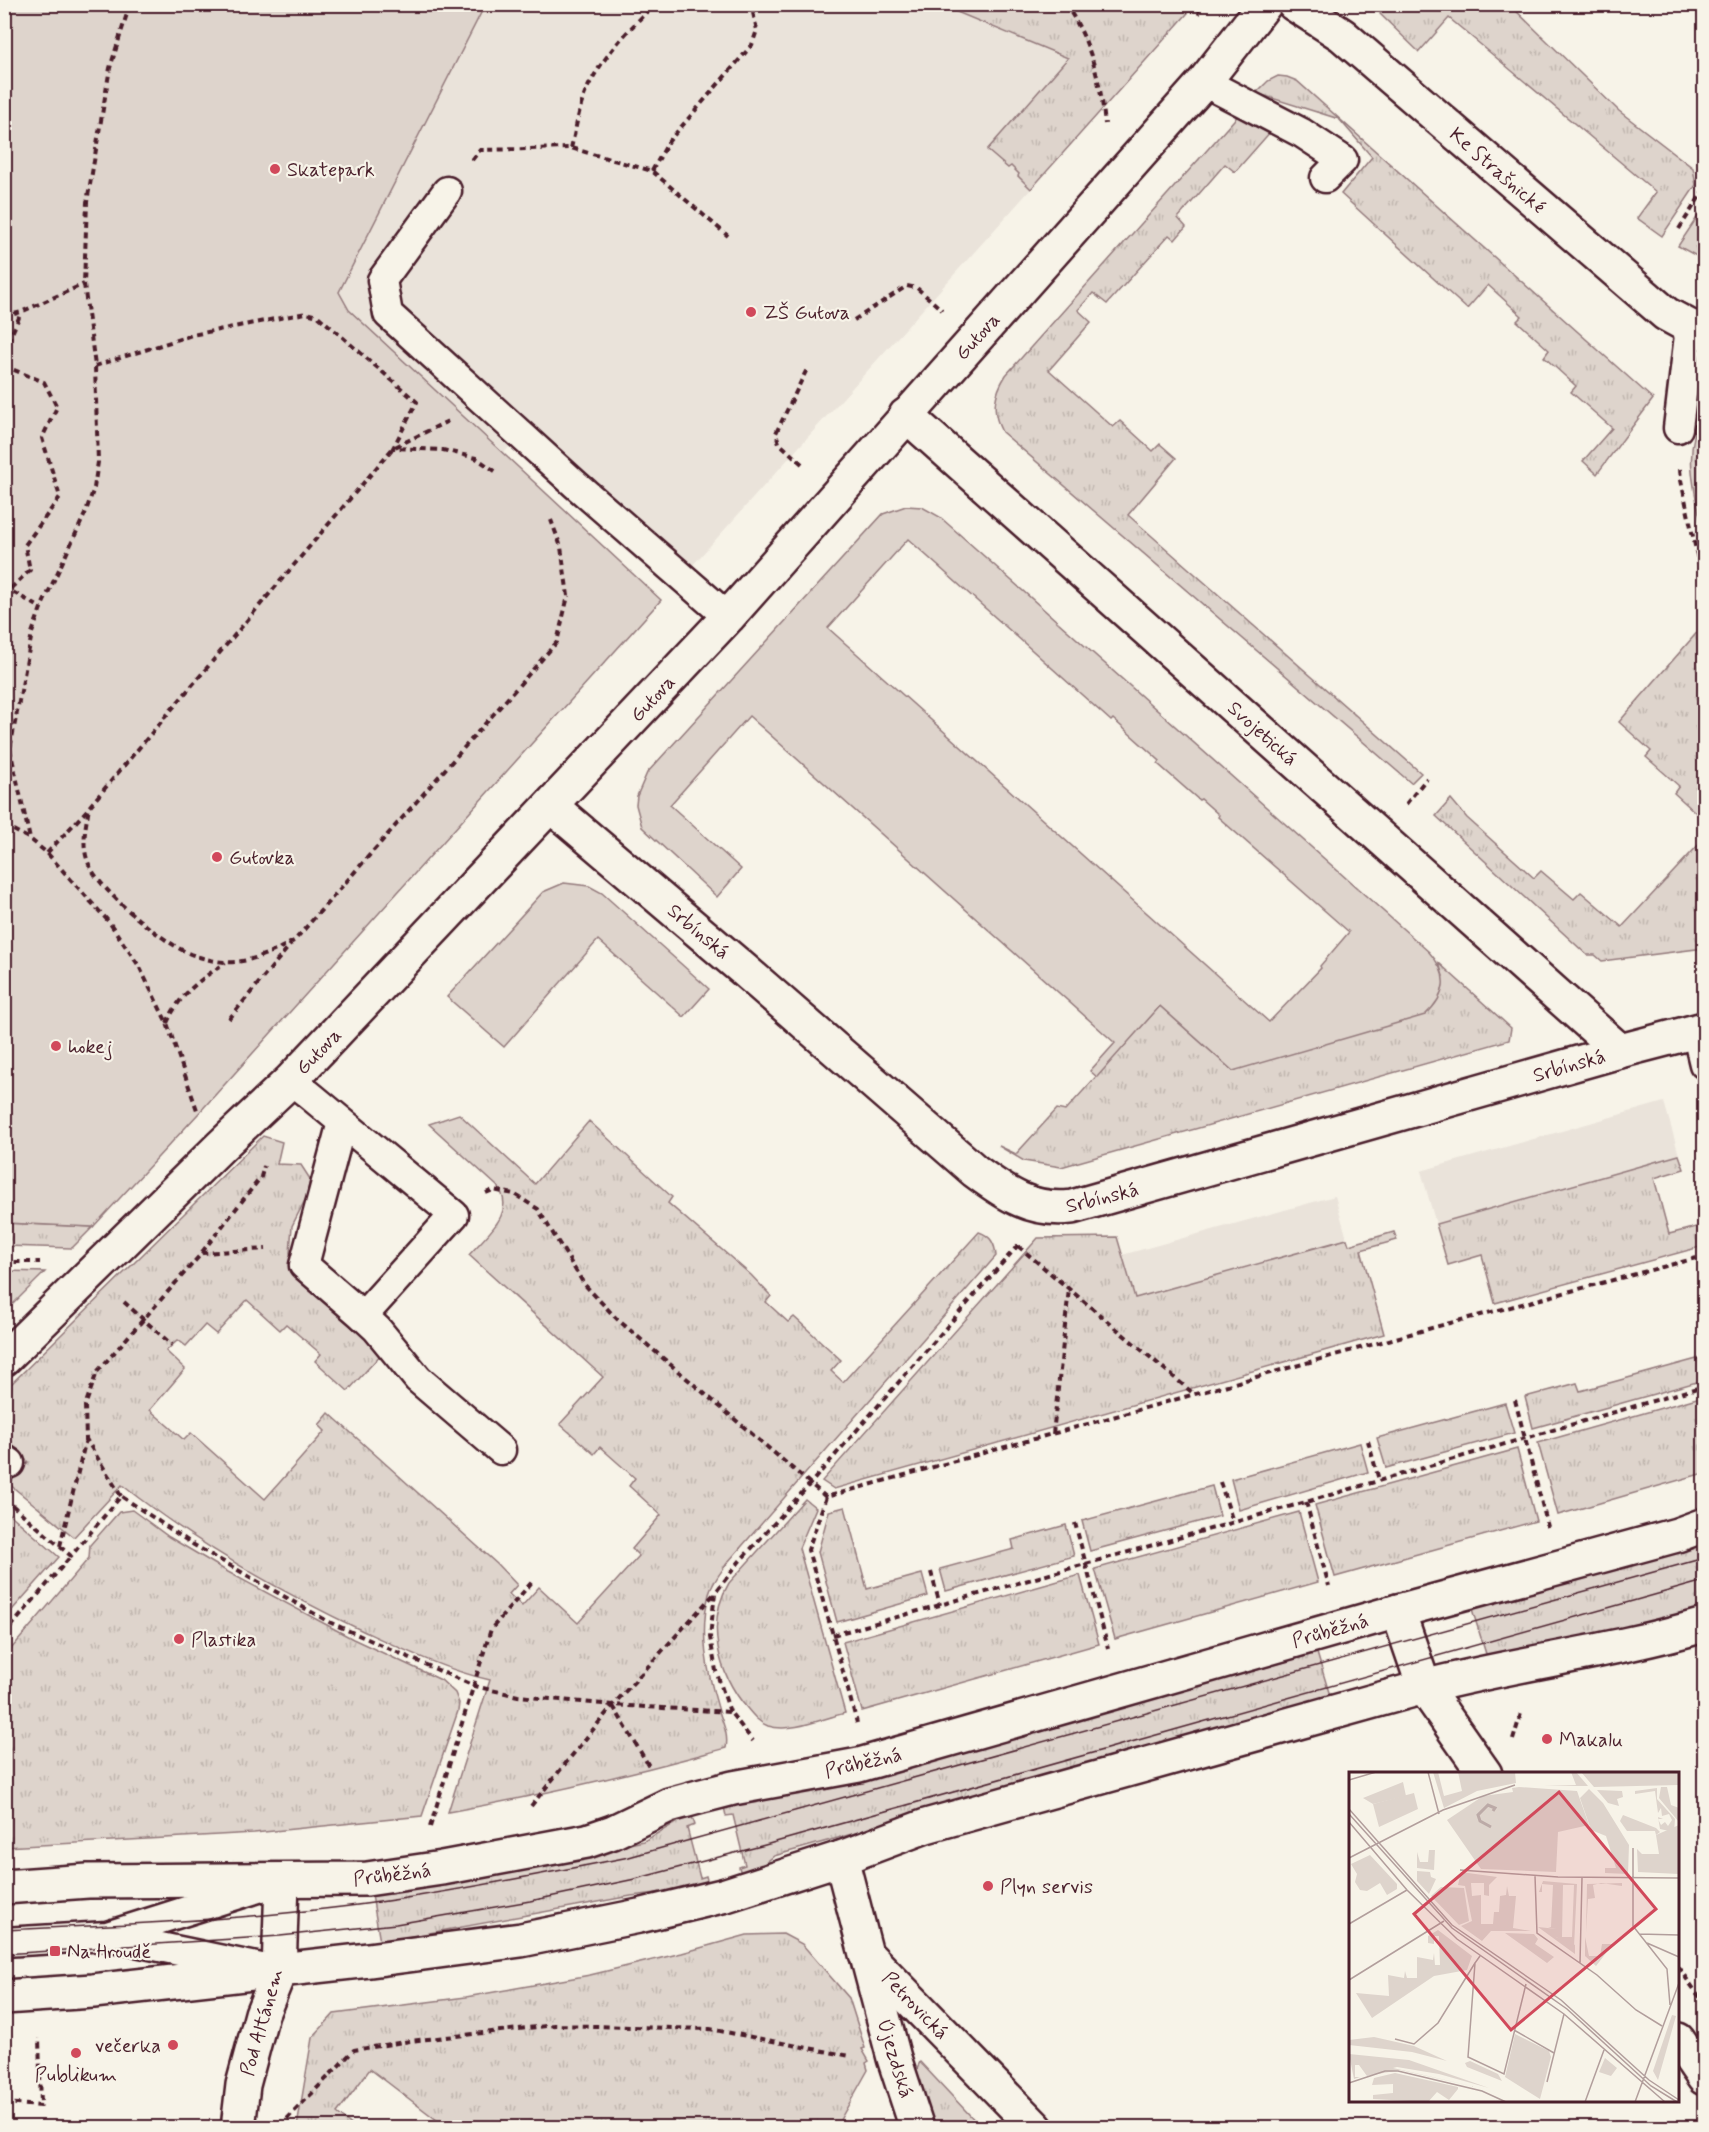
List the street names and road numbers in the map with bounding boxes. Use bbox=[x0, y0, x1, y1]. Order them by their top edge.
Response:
street label: Ke Strašnické bbox=[1443, 122, 1551, 221]
street label: Gutova bbox=[950, 307, 1007, 367]
street label: Gutova bbox=[624, 670, 682, 729]
street label: Svojetická bbox=[1221, 695, 1303, 773]
street label: Srbínská bbox=[661, 898, 735, 966]
street label: Gutova bbox=[290, 1023, 348, 1081]
street label: Srbínská bbox=[1530, 1043, 1609, 1090]
street label: Srbínská bbox=[1063, 1176, 1142, 1221]
street label: Průběžná bbox=[1289, 1608, 1372, 1655]
street label: Průběžná bbox=[822, 1741, 905, 1785]
street label: Průběžná bbox=[352, 1857, 433, 1894]
street label: Pod Altánem bbox=[234, 1966, 291, 2079]
street label: Petrovická bbox=[876, 1966, 954, 2046]
street label: Újezdská bbox=[870, 2015, 919, 2102]

